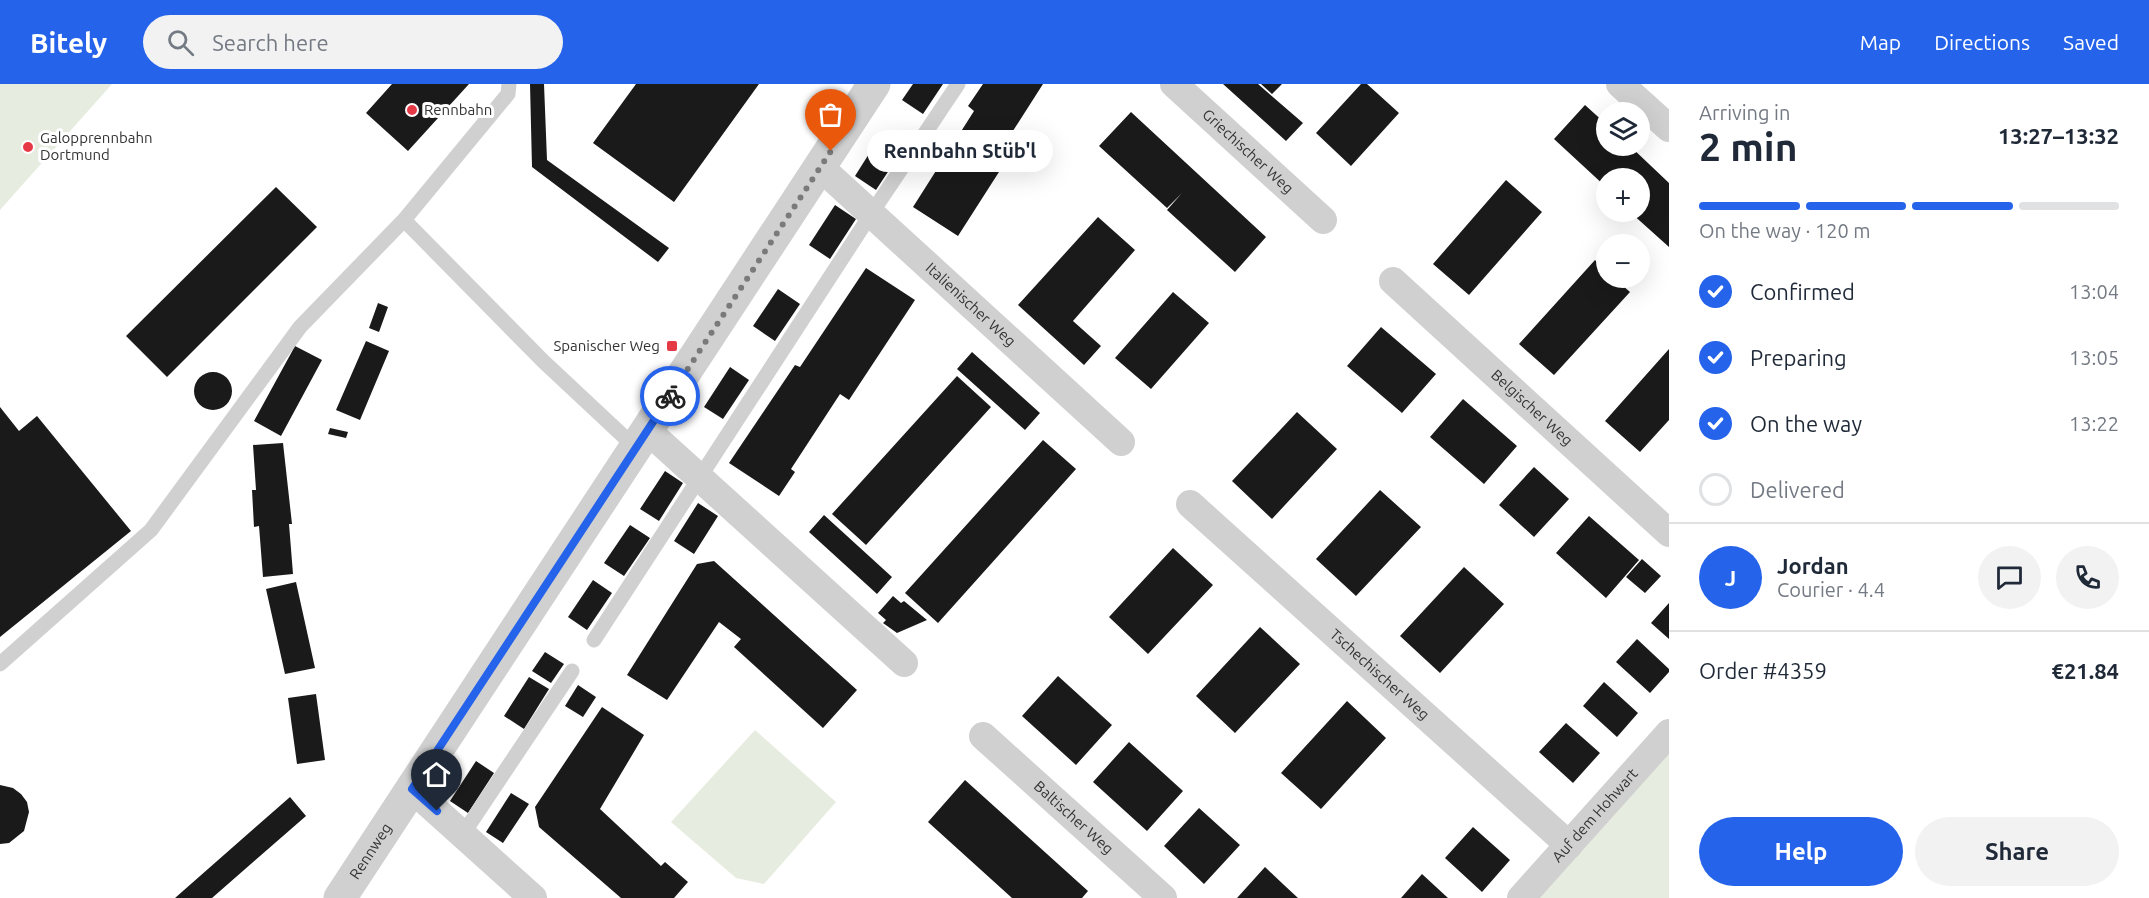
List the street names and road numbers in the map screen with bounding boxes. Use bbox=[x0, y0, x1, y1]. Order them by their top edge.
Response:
street label: Griechischer Weg bbox=[1199, 105, 1297, 197]
street label: Italienischer Weg bbox=[923, 259, 1019, 349]
street label: Belgischer Weg bbox=[1488, 366, 1576, 449]
street label: Tschechischer Weg bbox=[1327, 625, 1433, 723]
street label: Auf dem Hohwart bbox=[1548, 765, 1641, 865]
street label: Baltischer Weg bbox=[1031, 777, 1117, 857]
street label: Rennweg bbox=[346, 820, 395, 882]

